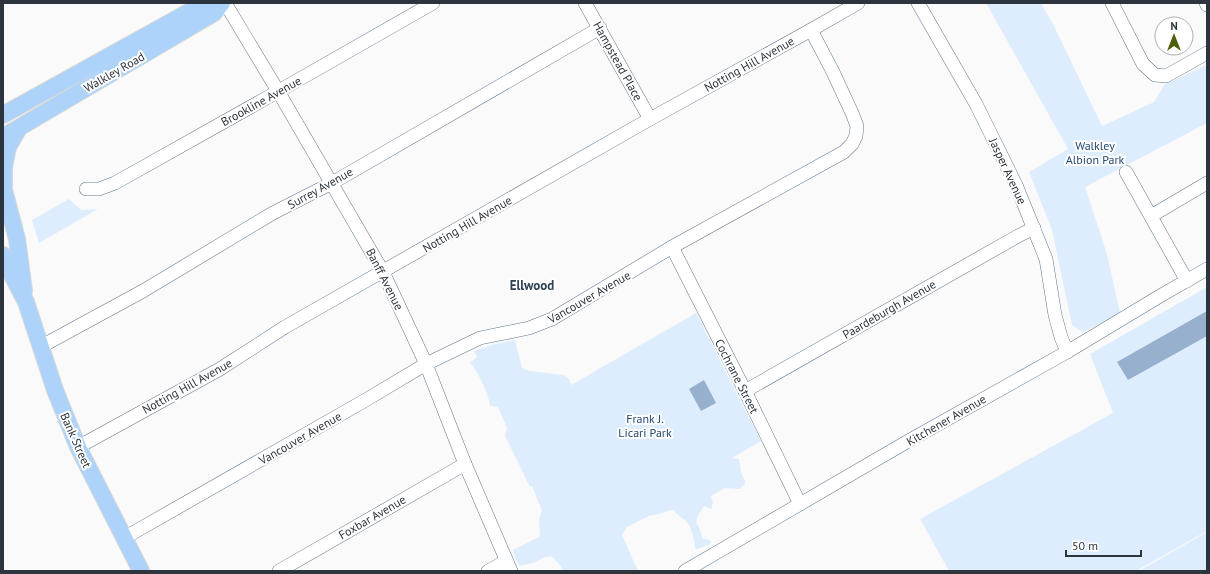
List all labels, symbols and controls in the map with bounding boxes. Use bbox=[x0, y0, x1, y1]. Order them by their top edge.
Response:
north arrow bbox=[1154, 16, 1194, 56]
street label: Hampstead Place bbox=[590, 19, 646, 103]
text: N bbox=[1170, 19, 1178, 33]
street label: Notting Hill Avenue bbox=[701, 33, 797, 95]
street label: Walkley Road bbox=[81, 49, 147, 95]
street label: Brookline Avenue bbox=[218, 73, 304, 129]
street label: Jasper Avenue bbox=[986, 135, 1030, 207]
park label: Walkley Albion Park bbox=[1066, 138, 1124, 167]
street label: Surrey Avenue bbox=[285, 164, 355, 212]
street label: Notting Hill Avenue bbox=[420, 192, 514, 256]
street label: Banff Avenue bbox=[363, 246, 407, 312]
street label: Vancouver Avenue bbox=[544, 267, 633, 327]
street label: Paardeburgh Avenue bbox=[840, 276, 938, 342]
district label: Ellwood bbox=[510, 277, 554, 294]
street label: Cochrane Street bbox=[712, 336, 762, 416]
street label: Notting Hill Avenue bbox=[139, 355, 235, 417]
street label: Kitchener Avenue bbox=[903, 391, 989, 449]
street label: Vancouver Avenue bbox=[255, 408, 344, 468]
street label: Bank Street bbox=[57, 410, 95, 470]
park label: Frank J. Licari Park bbox=[618, 411, 672, 440]
street label: Foxbar Avenue bbox=[336, 492, 408, 542]
scale bar bbox=[1066, 532, 1141, 558]
text: 50 m bbox=[1072, 538, 1098, 553]

